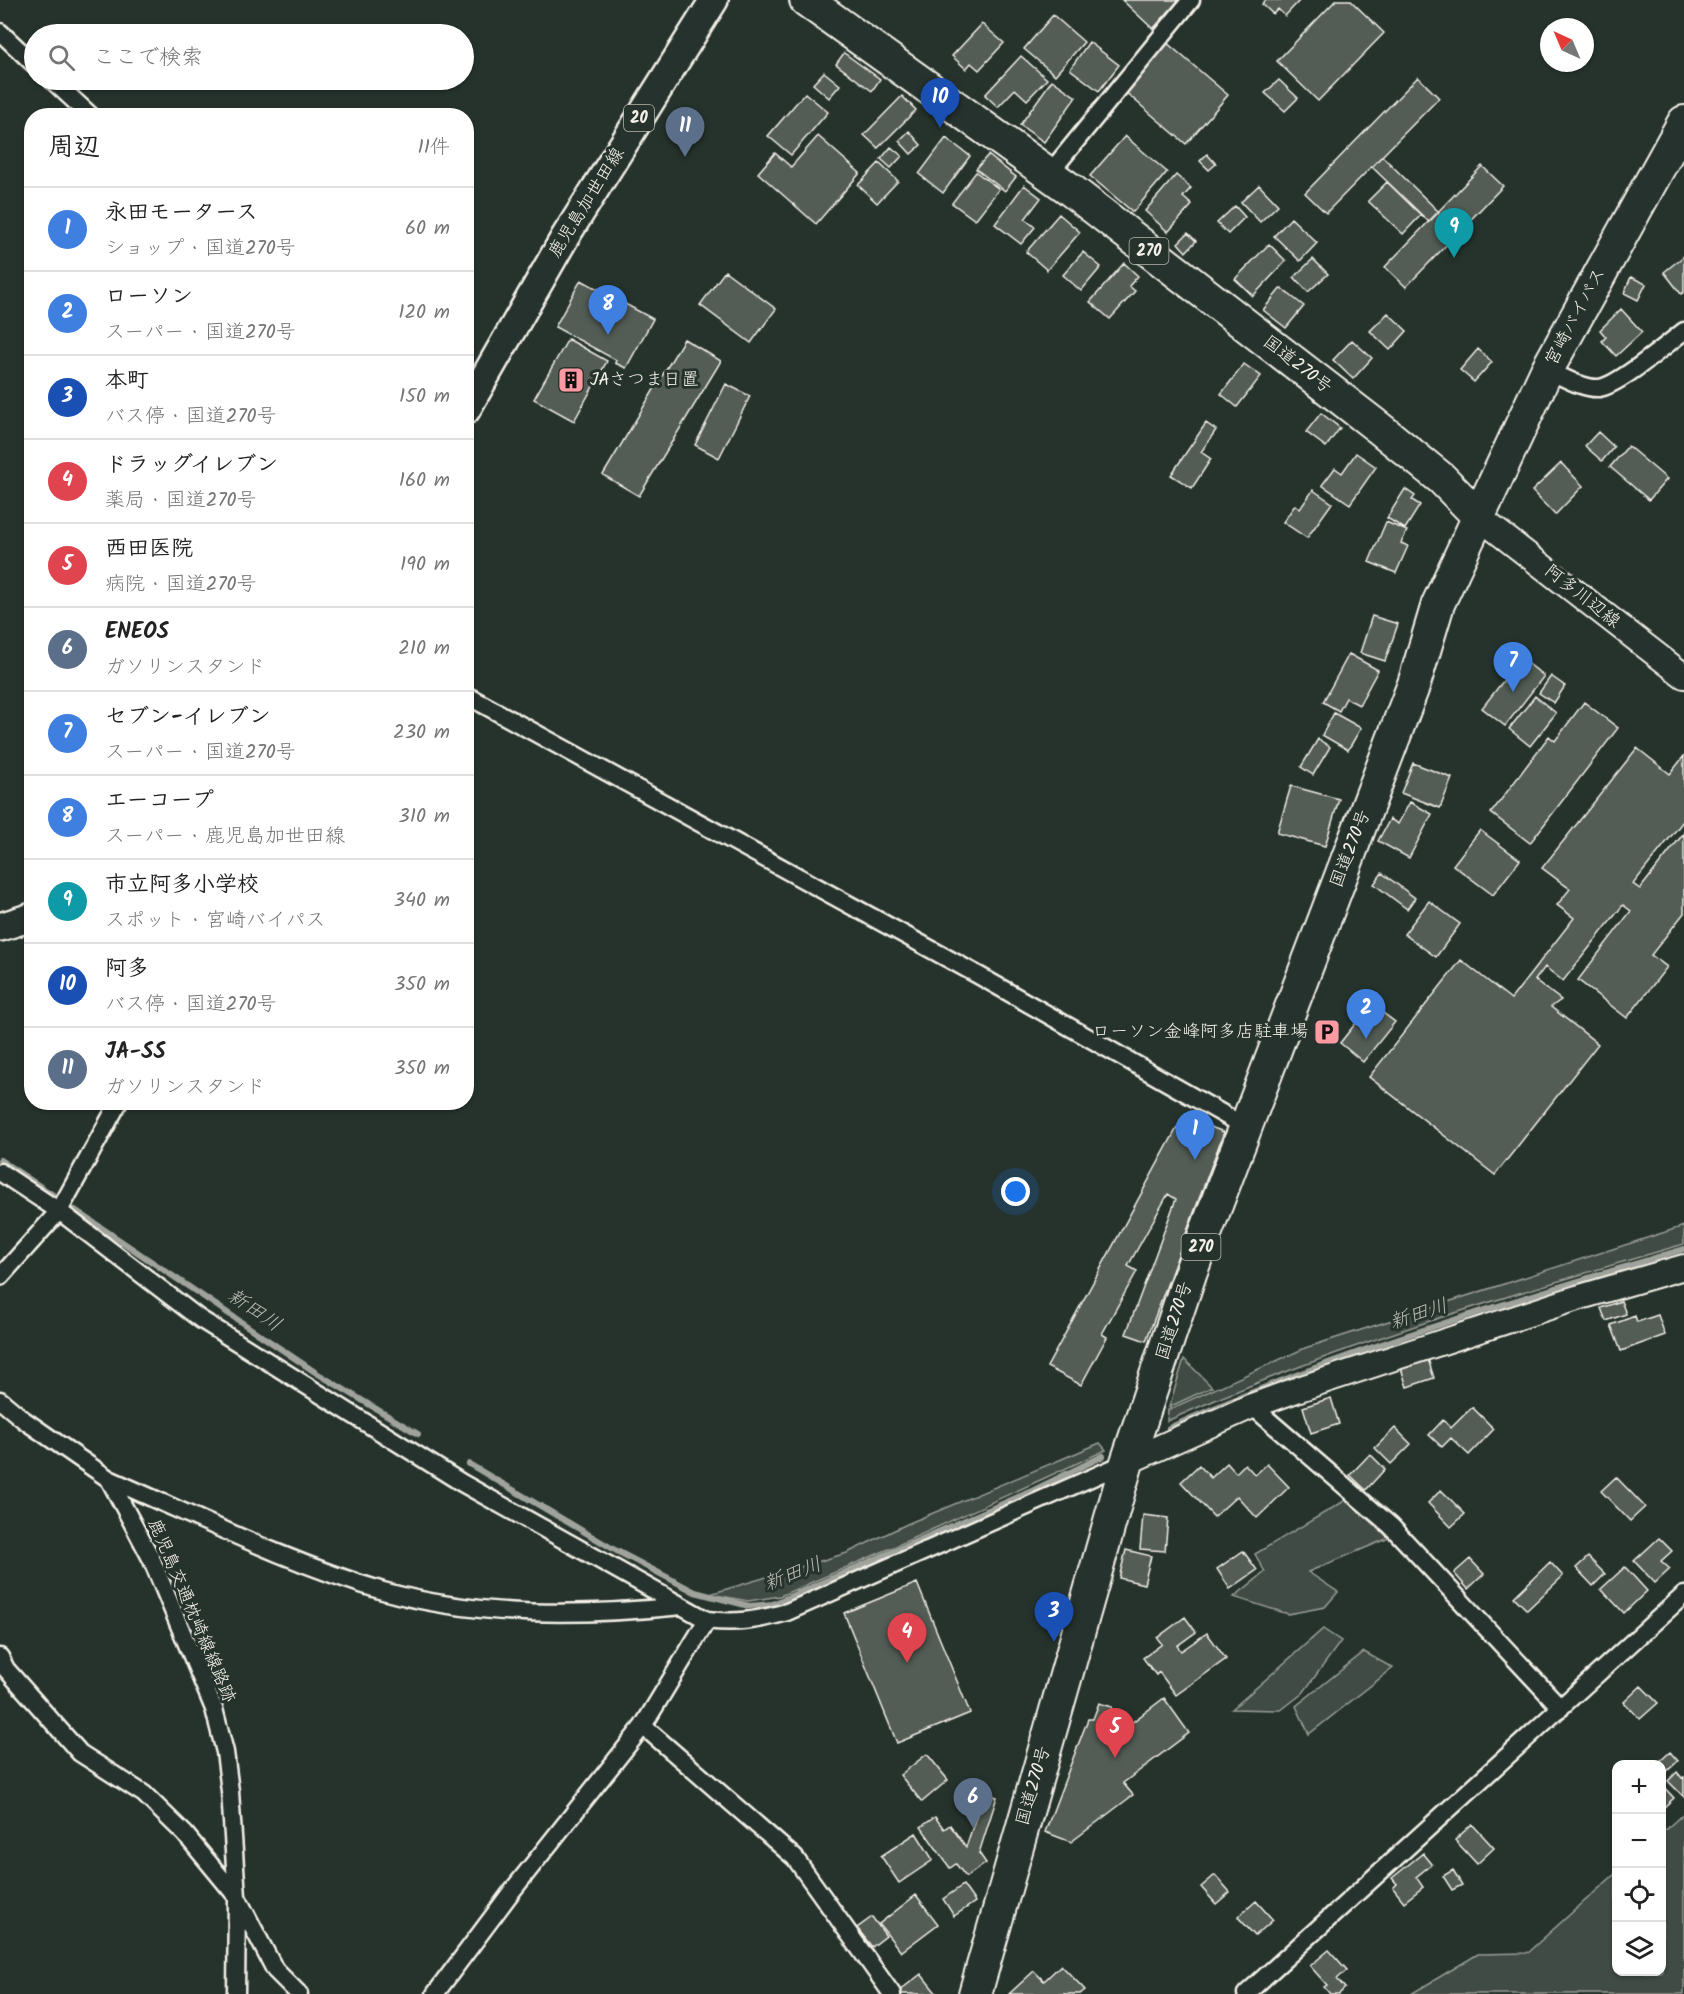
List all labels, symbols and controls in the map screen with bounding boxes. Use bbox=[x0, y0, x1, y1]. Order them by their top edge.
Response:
north arrow bbox=[1540, 18, 1594, 72]
search box bbox=[24, 24, 474, 90]
icon: search bbox=[45, 41, 78, 74]
text: ここで検索 bbox=[93, 41, 203, 76]
pin: 10 bbox=[920, 78, 960, 128]
road number: 20 bbox=[624, 105, 654, 131]
pin: 11 bbox=[666, 108, 704, 157]
text: 周辺 bbox=[48, 127, 100, 169]
text: 11件 bbox=[417, 132, 450, 164]
street label: 鹿児島加世田線 bbox=[541, 142, 633, 264]
text: 永田モータース bbox=[105, 196, 258, 231]
pin: 9 bbox=[1434, 208, 1474, 258]
text: 1 bbox=[64, 213, 71, 245]
text: 60 m bbox=[405, 213, 450, 245]
text: ショップ · 国道270号 bbox=[105, 233, 296, 265]
road number: 270 bbox=[1130, 238, 1168, 264]
street label: 宮崎バイパス bbox=[1538, 263, 1614, 371]
text: ローソン bbox=[105, 280, 193, 315]
pin: 8 bbox=[588, 286, 628, 335]
text: 2 bbox=[62, 297, 73, 329]
text: 120 m bbox=[398, 297, 450, 329]
text: スーパー · 国道270号 bbox=[105, 317, 296, 349]
street label: 国道270号 bbox=[1256, 328, 1338, 402]
text: 本町 bbox=[105, 364, 149, 399]
building icon: JAさつま日置 bbox=[556, 365, 586, 395]
place label: JAさつま日置 bbox=[590, 366, 699, 395]
text: 3 bbox=[62, 381, 73, 413]
text: 150 m bbox=[399, 381, 450, 413]
text: バス停 · 国道270号 bbox=[105, 401, 277, 433]
text: ドラッグイレブン bbox=[105, 448, 278, 483]
text: 4 bbox=[62, 465, 73, 497]
text: 160 m bbox=[399, 465, 450, 497]
text: 薬局 · 国道270号 bbox=[105, 485, 257, 517]
text: 西田医院 bbox=[105, 532, 193, 567]
text: 5 bbox=[62, 549, 73, 581]
text: 190 m bbox=[400, 549, 450, 581]
street label: 阿多川辺線 bbox=[1538, 558, 1626, 636]
text: 病院 · 国道270号 bbox=[105, 569, 257, 601]
text: ENEOS bbox=[105, 615, 169, 650]
text: 6 bbox=[62, 633, 73, 665]
text: 210 m bbox=[398, 633, 450, 665]
pin: 7 bbox=[1494, 642, 1532, 692]
text: ガソリンスタンド bbox=[105, 652, 265, 684]
text: セブン-イレブン bbox=[105, 700, 271, 735]
text: 7 bbox=[63, 717, 72, 749]
text: 230 m bbox=[393, 717, 450, 749]
text: スーパー · 国道270号 bbox=[105, 737, 296, 769]
text: エーコープ bbox=[105, 784, 214, 819]
text: 8 bbox=[62, 801, 73, 833]
text: 310 m bbox=[398, 801, 450, 833]
street label: 国道270号 bbox=[1323, 806, 1379, 892]
text: スーパー · 鹿児島加世田線 bbox=[105, 821, 345, 853]
text: 市立阿多小学校 bbox=[105, 868, 259, 903]
text: 9 bbox=[62, 885, 73, 917]
text: 340 m bbox=[394, 885, 450, 917]
text: スポット · 宮崎バイパス bbox=[105, 905, 325, 937]
text: 阿多 bbox=[105, 952, 149, 987]
text: 10 bbox=[59, 969, 76, 1001]
text: 350 m bbox=[394, 969, 450, 1001]
text: バス停 · 国道270号 bbox=[105, 989, 277, 1021]
pin: 2 bbox=[1346, 990, 1386, 1039]
parking icon: ローソン金峰阿多店駐車場 bbox=[1312, 1017, 1342, 1047]
place label: ローソン金峰阿多店駐車場 bbox=[1092, 1018, 1308, 1047]
text: JA-SS bbox=[105, 1035, 166, 1070]
text: 11 bbox=[61, 1053, 74, 1085]
text: 350 m bbox=[394, 1053, 450, 1085]
text: ガソリンスタンド bbox=[105, 1072, 265, 1104]
pin: 1 bbox=[1176, 1110, 1214, 1160]
your location bbox=[1001, 1177, 1030, 1206]
road number: 270 bbox=[1182, 1234, 1220, 1260]
street label: 国道270号 bbox=[1149, 1278, 1201, 1364]
water label: 新田川 bbox=[220, 1281, 288, 1341]
water label: 新田川 bbox=[1386, 1291, 1452, 1339]
street label: 鹿児島交通枕崎線線路跡 bbox=[139, 1514, 243, 1708]
water label: 新田川 bbox=[759, 1549, 827, 1601]
pin: 3 bbox=[1034, 1592, 1074, 1642]
pin: 4 bbox=[888, 1614, 926, 1663]
pin: 5 bbox=[1096, 1708, 1134, 1758]
street label: 国道270号 bbox=[1009, 1743, 1059, 1829]
map controls bbox=[1612, 1760, 1666, 1976]
button: + bbox=[1612, 1760, 1666, 1814]
pin: 6 bbox=[954, 1778, 992, 1828]
button: − bbox=[1612, 1814, 1666, 1868]
button: locate bbox=[1612, 1868, 1666, 1922]
button: layers bbox=[1612, 1922, 1666, 1976]

